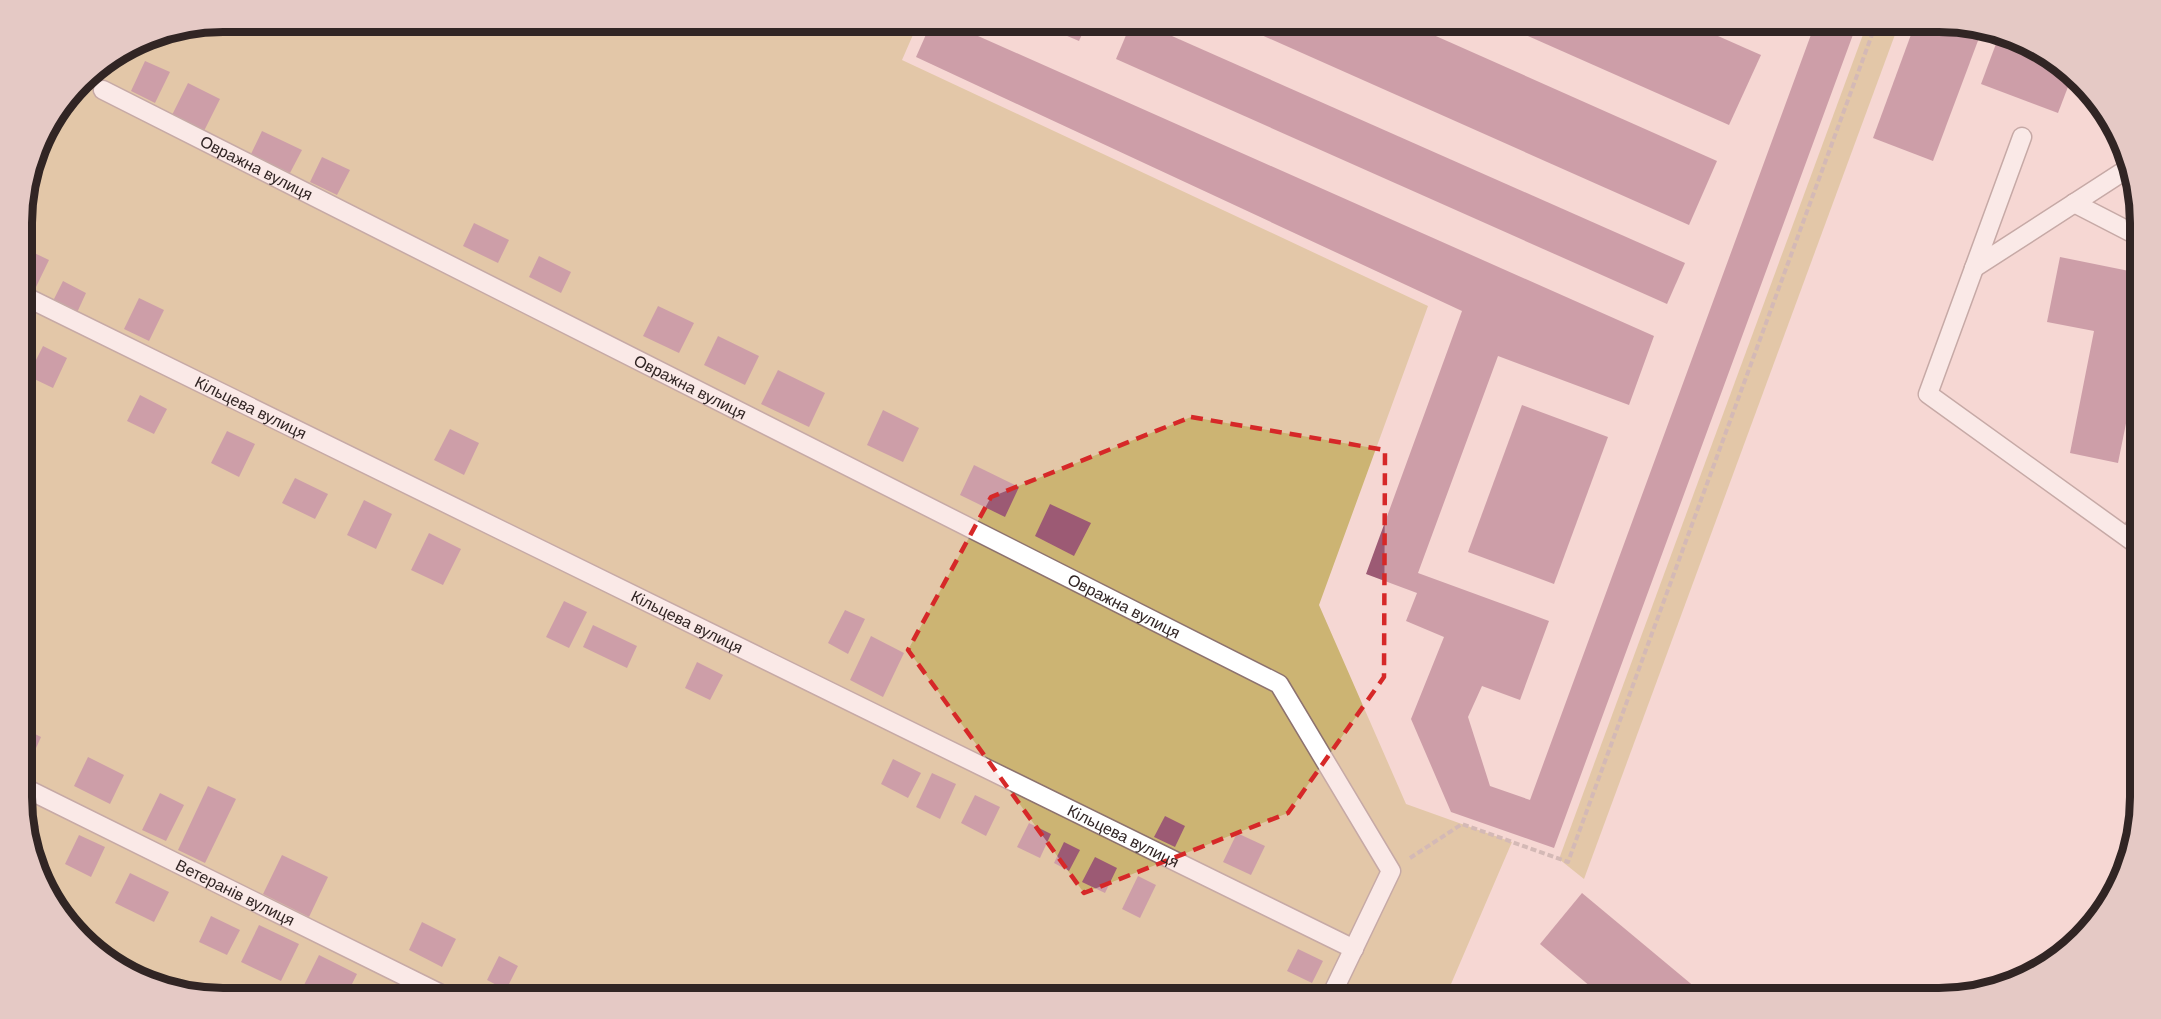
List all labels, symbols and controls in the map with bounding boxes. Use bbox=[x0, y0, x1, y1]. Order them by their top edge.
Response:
street label: Овражна вулиця bbox=[198, 132, 316, 203]
street label: Овражна вулиця bbox=[631, 351, 749, 422]
street label: Кільцева вулиця bbox=[192, 373, 309, 442]
street label: Овражна вулиця bbox=[1065, 570, 1183, 641]
street label: Кільцева вулиця bbox=[629, 587, 746, 656]
street label: Кільцева вулиця bbox=[1065, 801, 1182, 870]
street label: Ветеранів вулиця bbox=[173, 856, 297, 929]

